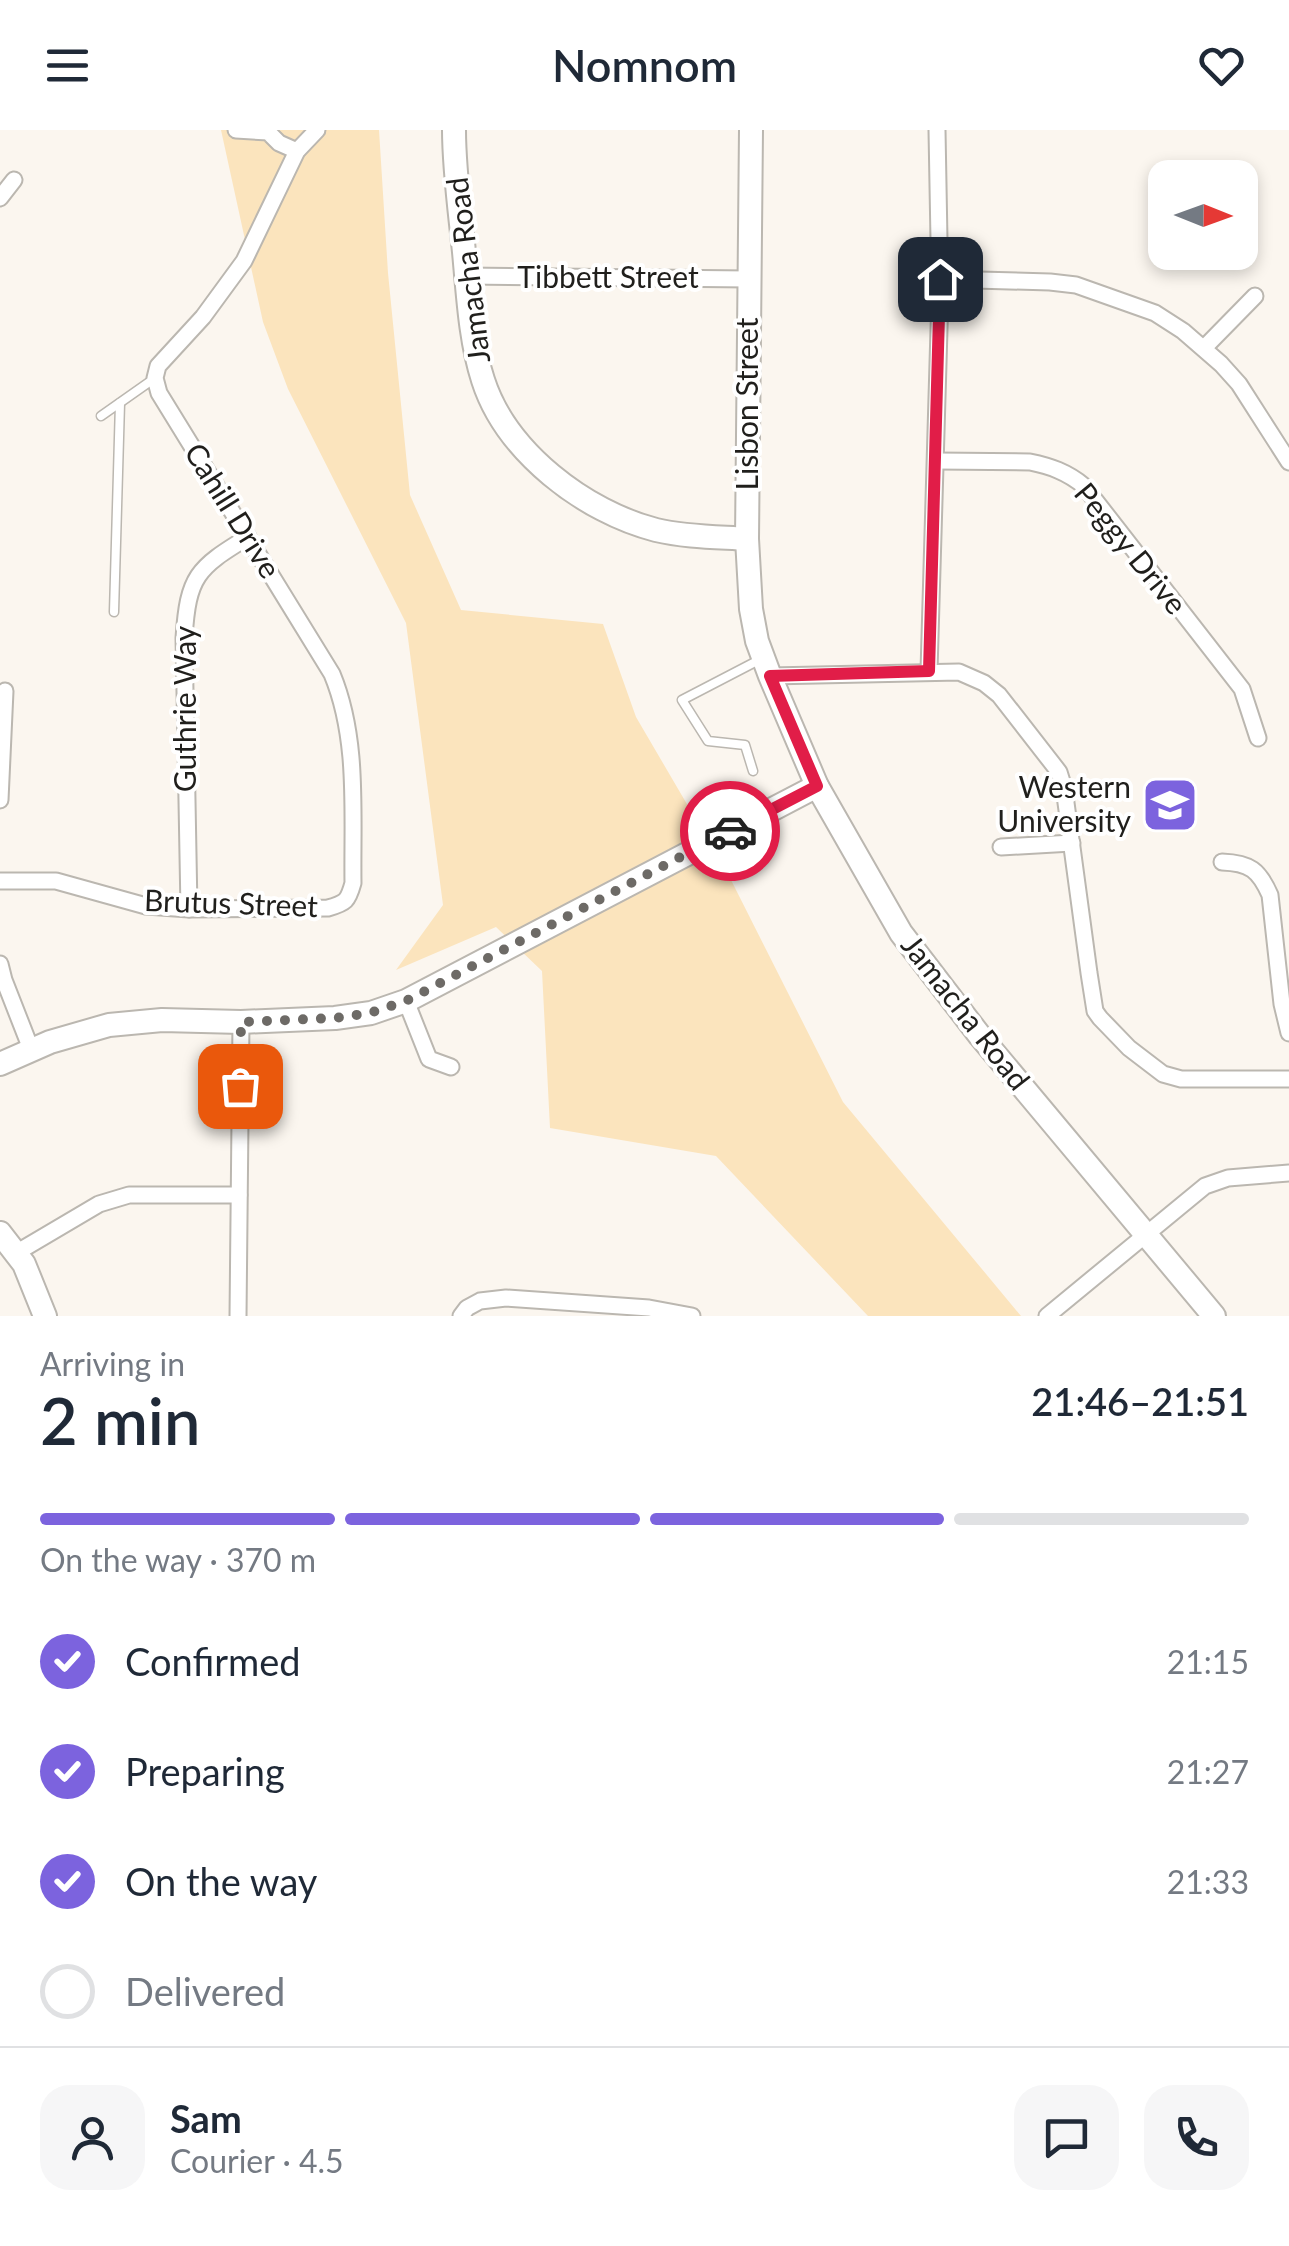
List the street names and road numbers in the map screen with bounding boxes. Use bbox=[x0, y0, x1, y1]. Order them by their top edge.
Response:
street label: Jamacha Road bbox=[438, 175, 496, 365]
street label: Tibbett Street bbox=[517, 258, 699, 294]
street label: Lisbon Street bbox=[728, 317, 764, 490]
street label: Cahill Drive bbox=[178, 436, 289, 584]
street label: Peggy Drive bbox=[1068, 475, 1195, 621]
street label: Guthrie Way bbox=[166, 625, 202, 792]
street label: Brutus Street bbox=[144, 881, 319, 923]
street label: Jamacha Road bbox=[895, 927, 1038, 1096]

